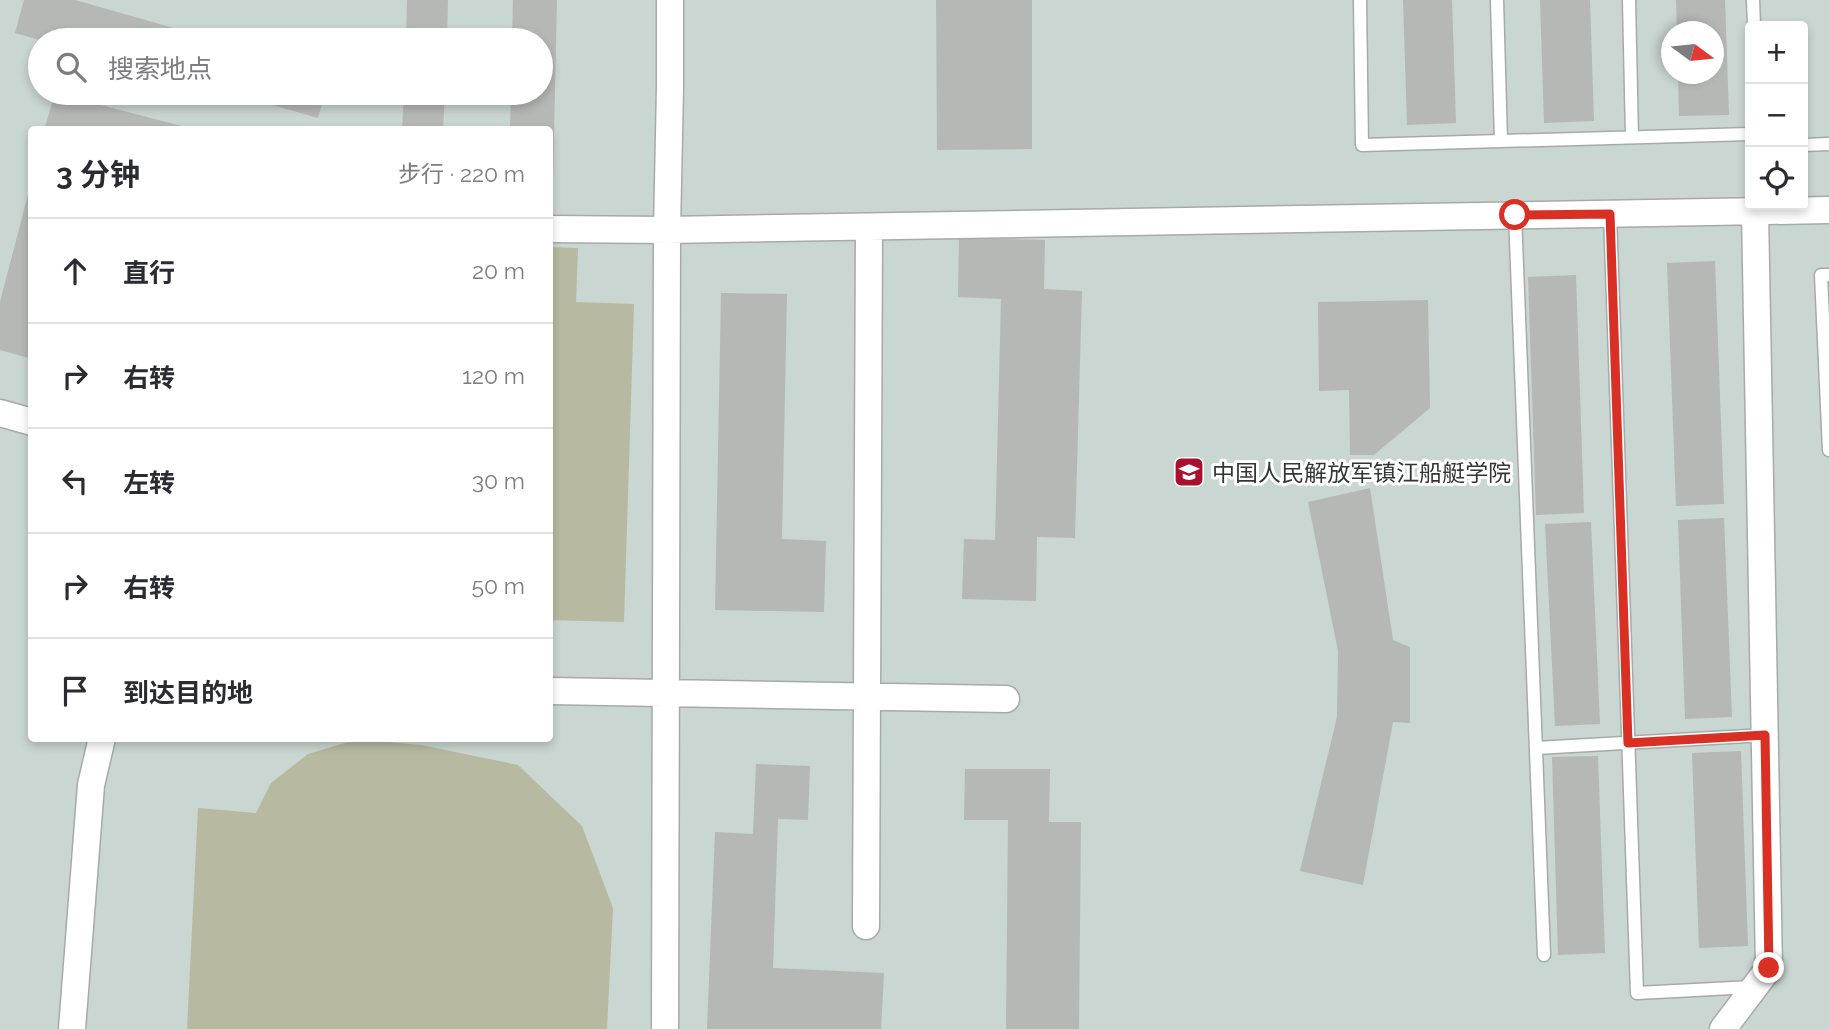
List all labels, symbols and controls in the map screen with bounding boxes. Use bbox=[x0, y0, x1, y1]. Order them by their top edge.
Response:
north arrow bbox=[1661, 21, 1724, 84]
map controls bbox=[1745, 21, 1808, 210]
button: + bbox=[1745, 21, 1808, 84]
search box bbox=[28, 28, 553, 105]
icon: search bbox=[52, 48, 90, 86]
text: 搜索地点 bbox=[108, 54, 212, 84]
button: − bbox=[1745, 84, 1808, 147]
button: locate bbox=[1745, 147, 1808, 210]
text: 3 分钟 bbox=[56, 157, 140, 192]
text: 步行 · 220 m bbox=[398, 160, 525, 187]
route start bbox=[1499, 199, 1530, 230]
icon: ahead bbox=[56, 252, 94, 290]
text: 20 m bbox=[472, 257, 525, 284]
text: 直行 bbox=[123, 258, 175, 288]
icon: right bbox=[56, 357, 94, 395]
text: 120 m bbox=[462, 362, 525, 389]
text: 右转 bbox=[123, 363, 175, 393]
school or university icon: 中国人民解放军镇江船艇学院 bbox=[1172, 455, 1206, 489]
place label: 中国人民解放军镇江船艇学院 bbox=[1212, 459, 1511, 486]
icon: left bbox=[56, 462, 94, 500]
text: 30 m bbox=[472, 467, 525, 494]
text: 左转 bbox=[123, 468, 175, 498]
icon: right bbox=[56, 567, 94, 605]
text: 50 m bbox=[471, 572, 525, 599]
text: 右转 bbox=[123, 573, 175, 603]
icon: arrive bbox=[56, 672, 94, 710]
text: 到达目的地 bbox=[123, 678, 253, 708]
route end bbox=[1753, 952, 1784, 983]

